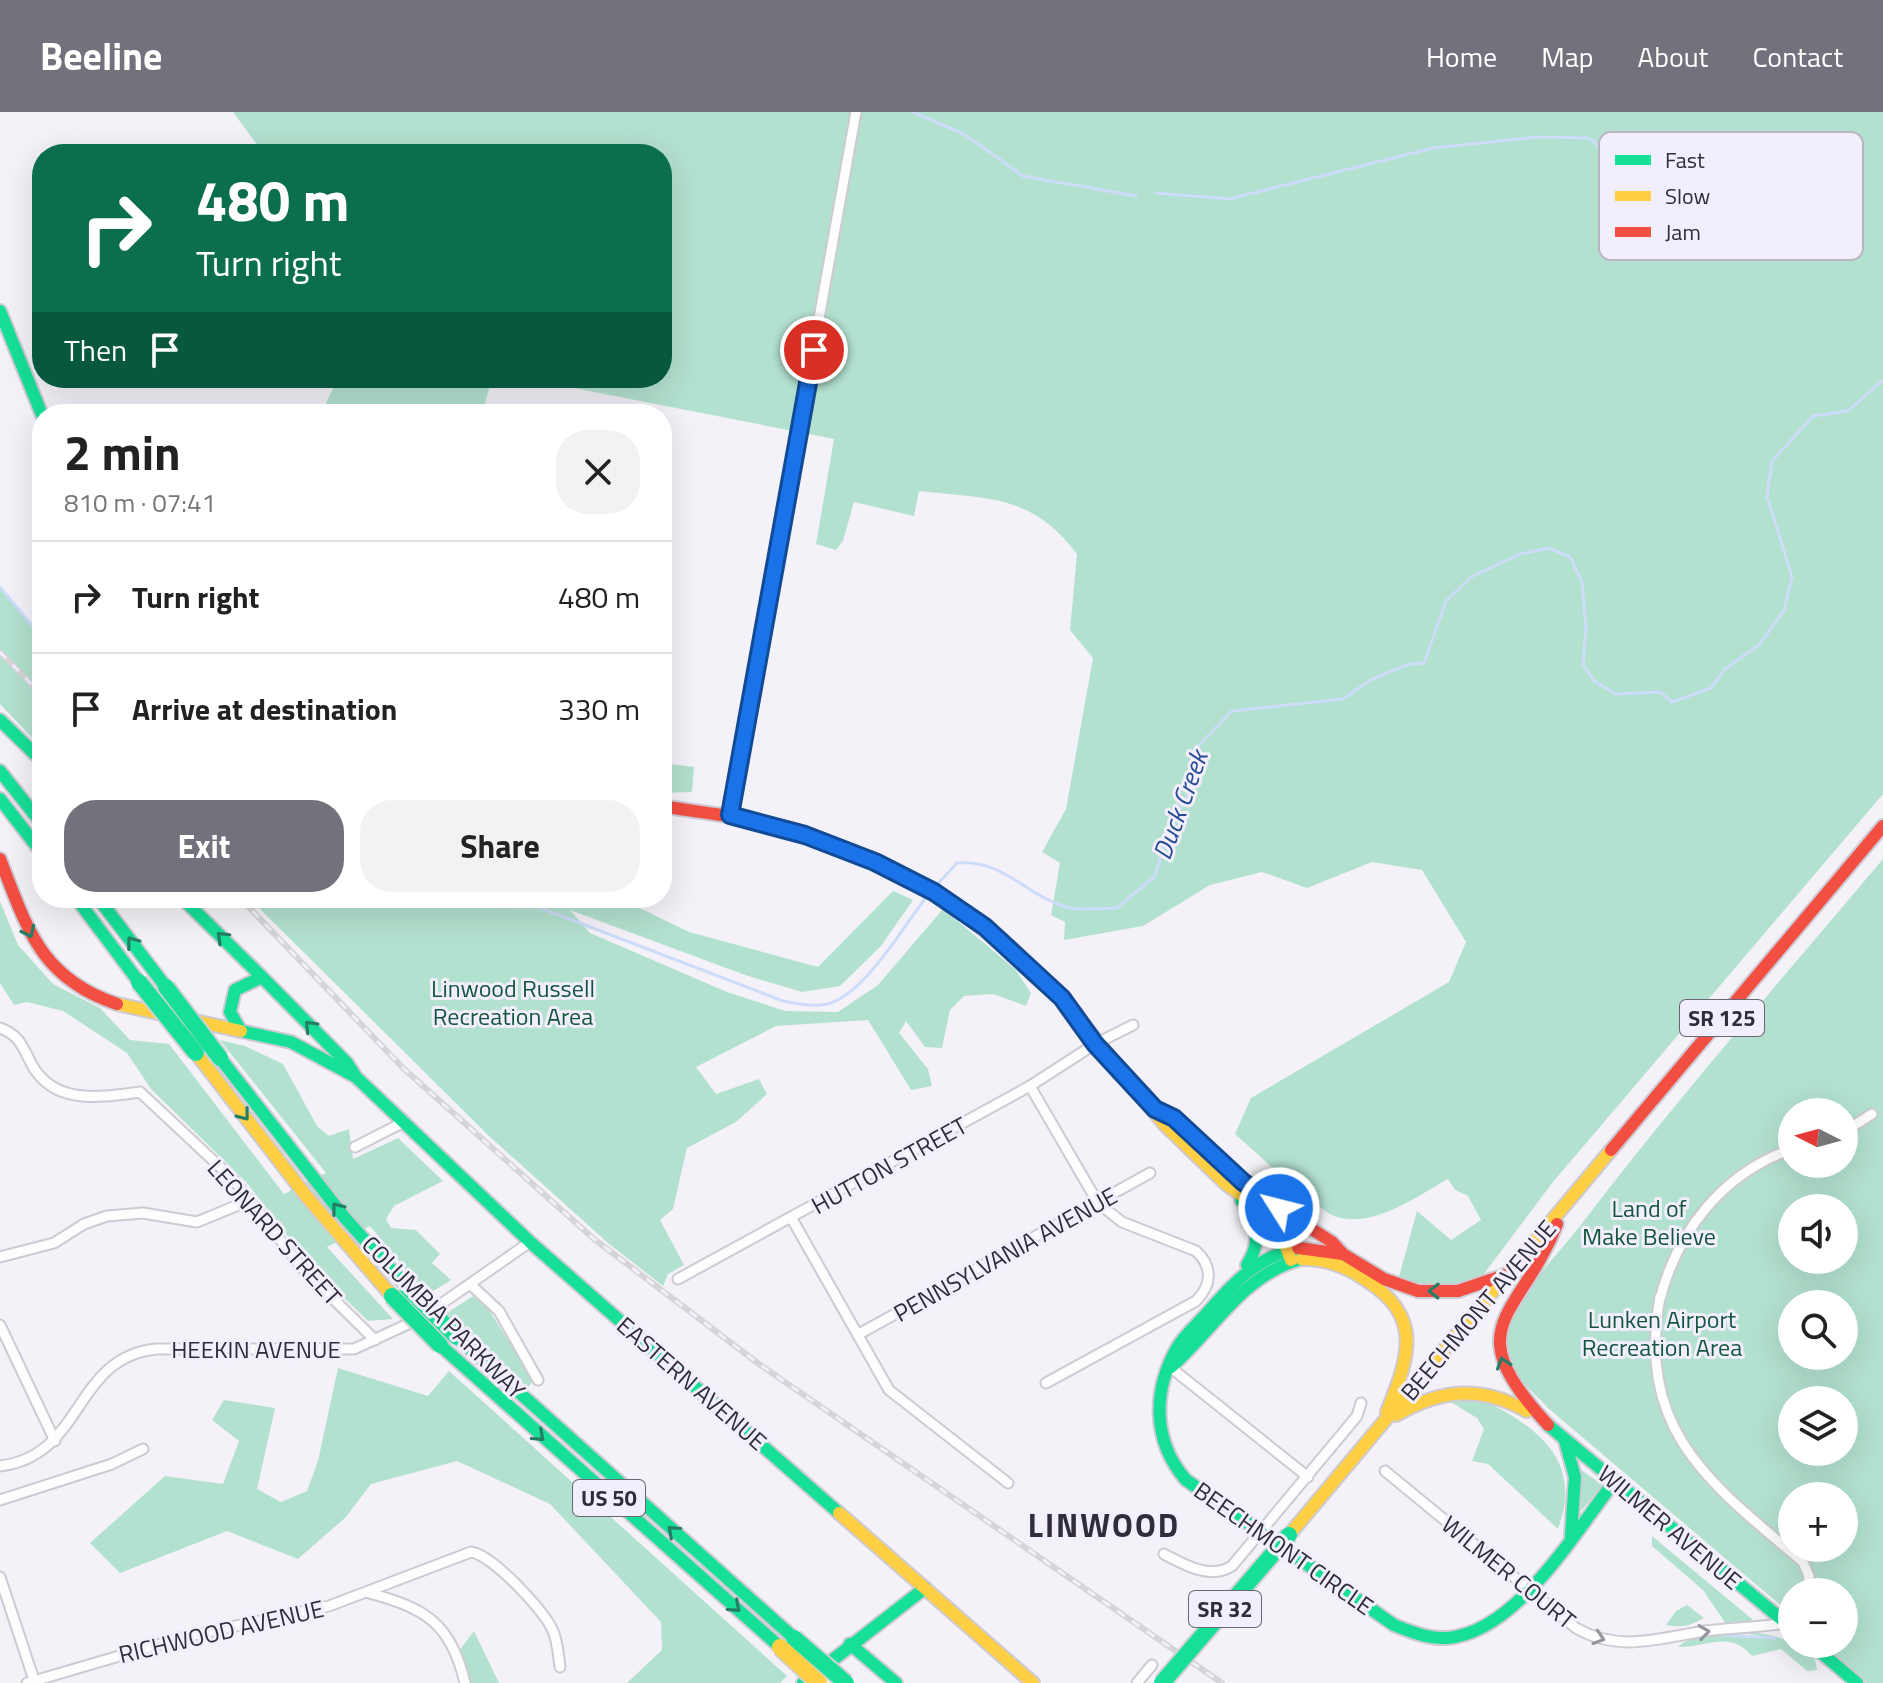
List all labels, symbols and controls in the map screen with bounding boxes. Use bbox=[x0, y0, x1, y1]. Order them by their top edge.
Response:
text: Beeline bbox=[40, 27, 162, 85]
text: Home bbox=[1426, 35, 1497, 78]
text: Map bbox=[1541, 35, 1594, 78]
text: About bbox=[1638, 35, 1708, 78]
text: Contact bbox=[1752, 35, 1843, 78]
legend bbox=[1599, 132, 1863, 260]
text: Fast bbox=[1665, 143, 1705, 177]
text: 480 m bbox=[196, 158, 349, 243]
icon: right bbox=[64, 176, 168, 280]
text: Slow bbox=[1665, 179, 1711, 213]
text: Jam bbox=[1665, 215, 1701, 249]
text: Turn right bbox=[196, 235, 341, 290]
pin bbox=[780, 316, 848, 384]
text: Then bbox=[64, 327, 127, 373]
icon: arrive bbox=[143, 328, 187, 372]
icon: arrive bbox=[792, 328, 836, 372]
text: 2 min bbox=[64, 416, 181, 489]
button: close bbox=[556, 430, 640, 514]
text: 810 m · 07:41 bbox=[64, 483, 216, 522]
text: Turn right bbox=[132, 574, 260, 620]
text: 480 m bbox=[558, 574, 640, 620]
icon: right bbox=[64, 575, 108, 619]
text: Arrive at destination bbox=[132, 686, 397, 732]
text: 330 m bbox=[558, 686, 640, 732]
icon: arrive bbox=[64, 687, 108, 731]
water label: Duck Creek bbox=[1142, 742, 1219, 865]
button: Exit bbox=[64, 800, 344, 892]
button: Share bbox=[360, 800, 640, 892]
one-way arrow bbox=[20, 923, 35, 938]
one-way arrow bbox=[217, 932, 231, 947]
one-way arrow bbox=[127, 937, 142, 951]
park label: Linwood Russell Recreation Area bbox=[431, 970, 595, 1034]
road number: SR 125 bbox=[1680, 1000, 1764, 1036]
one-way arrow bbox=[305, 1021, 319, 1035]
north arrow bbox=[1778, 1098, 1858, 1178]
map controls bbox=[1778, 1098, 1858, 1658]
one-way arrow bbox=[234, 1106, 248, 1121]
street label: HUTTON STREET bbox=[804, 1107, 974, 1223]
street label: LEONARD STREET bbox=[199, 1151, 351, 1313]
position arrow bbox=[1237, 1166, 1321, 1250]
street label: PENNSYLVANIA AVENUE bbox=[887, 1177, 1123, 1331]
park label: Land of Make Believe bbox=[1582, 1190, 1716, 1254]
button: sound bbox=[1778, 1194, 1858, 1274]
one-way arrow bbox=[332, 1202, 346, 1217]
street label: BEECHMONT AVENUE bbox=[1391, 1212, 1565, 1408]
street label: COLUMBIA PARKWAY bbox=[354, 1227, 534, 1407]
one-way arrow bbox=[1427, 1283, 1440, 1300]
button: search bbox=[1778, 1290, 1858, 1370]
park label: Lunken Airport Recreation Area bbox=[1582, 1301, 1742, 1365]
street label: EASTERN AVENUE bbox=[609, 1308, 775, 1458]
street label: HEEKIN AVENUE bbox=[171, 1331, 341, 1367]
one-way arrow bbox=[1497, 1357, 1513, 1371]
button: layers bbox=[1778, 1386, 1858, 1466]
one-way arrow bbox=[530, 1426, 545, 1440]
street label: WILMER AVENUE bbox=[1590, 1456, 1750, 1598]
street label: BEECHMONT CIRCLE bbox=[1187, 1472, 1381, 1624]
road number: US 50 bbox=[573, 1480, 645, 1516]
button: + bbox=[1778, 1482, 1858, 1562]
district label: LINWOOD bbox=[1028, 1501, 1180, 1549]
street label: WILMER COURT bbox=[1434, 1507, 1584, 1638]
one-way arrow bbox=[668, 1526, 683, 1540]
button: − bbox=[1778, 1578, 1858, 1658]
street label: RICHWOOD AVENUE bbox=[115, 1590, 327, 1672]
road number: SR 32 bbox=[1189, 1591, 1261, 1627]
one-way arrow bbox=[725, 1597, 740, 1612]
one-way arrow bbox=[1698, 1623, 1711, 1640]
one-way arrow bbox=[1592, 1629, 1605, 1645]

